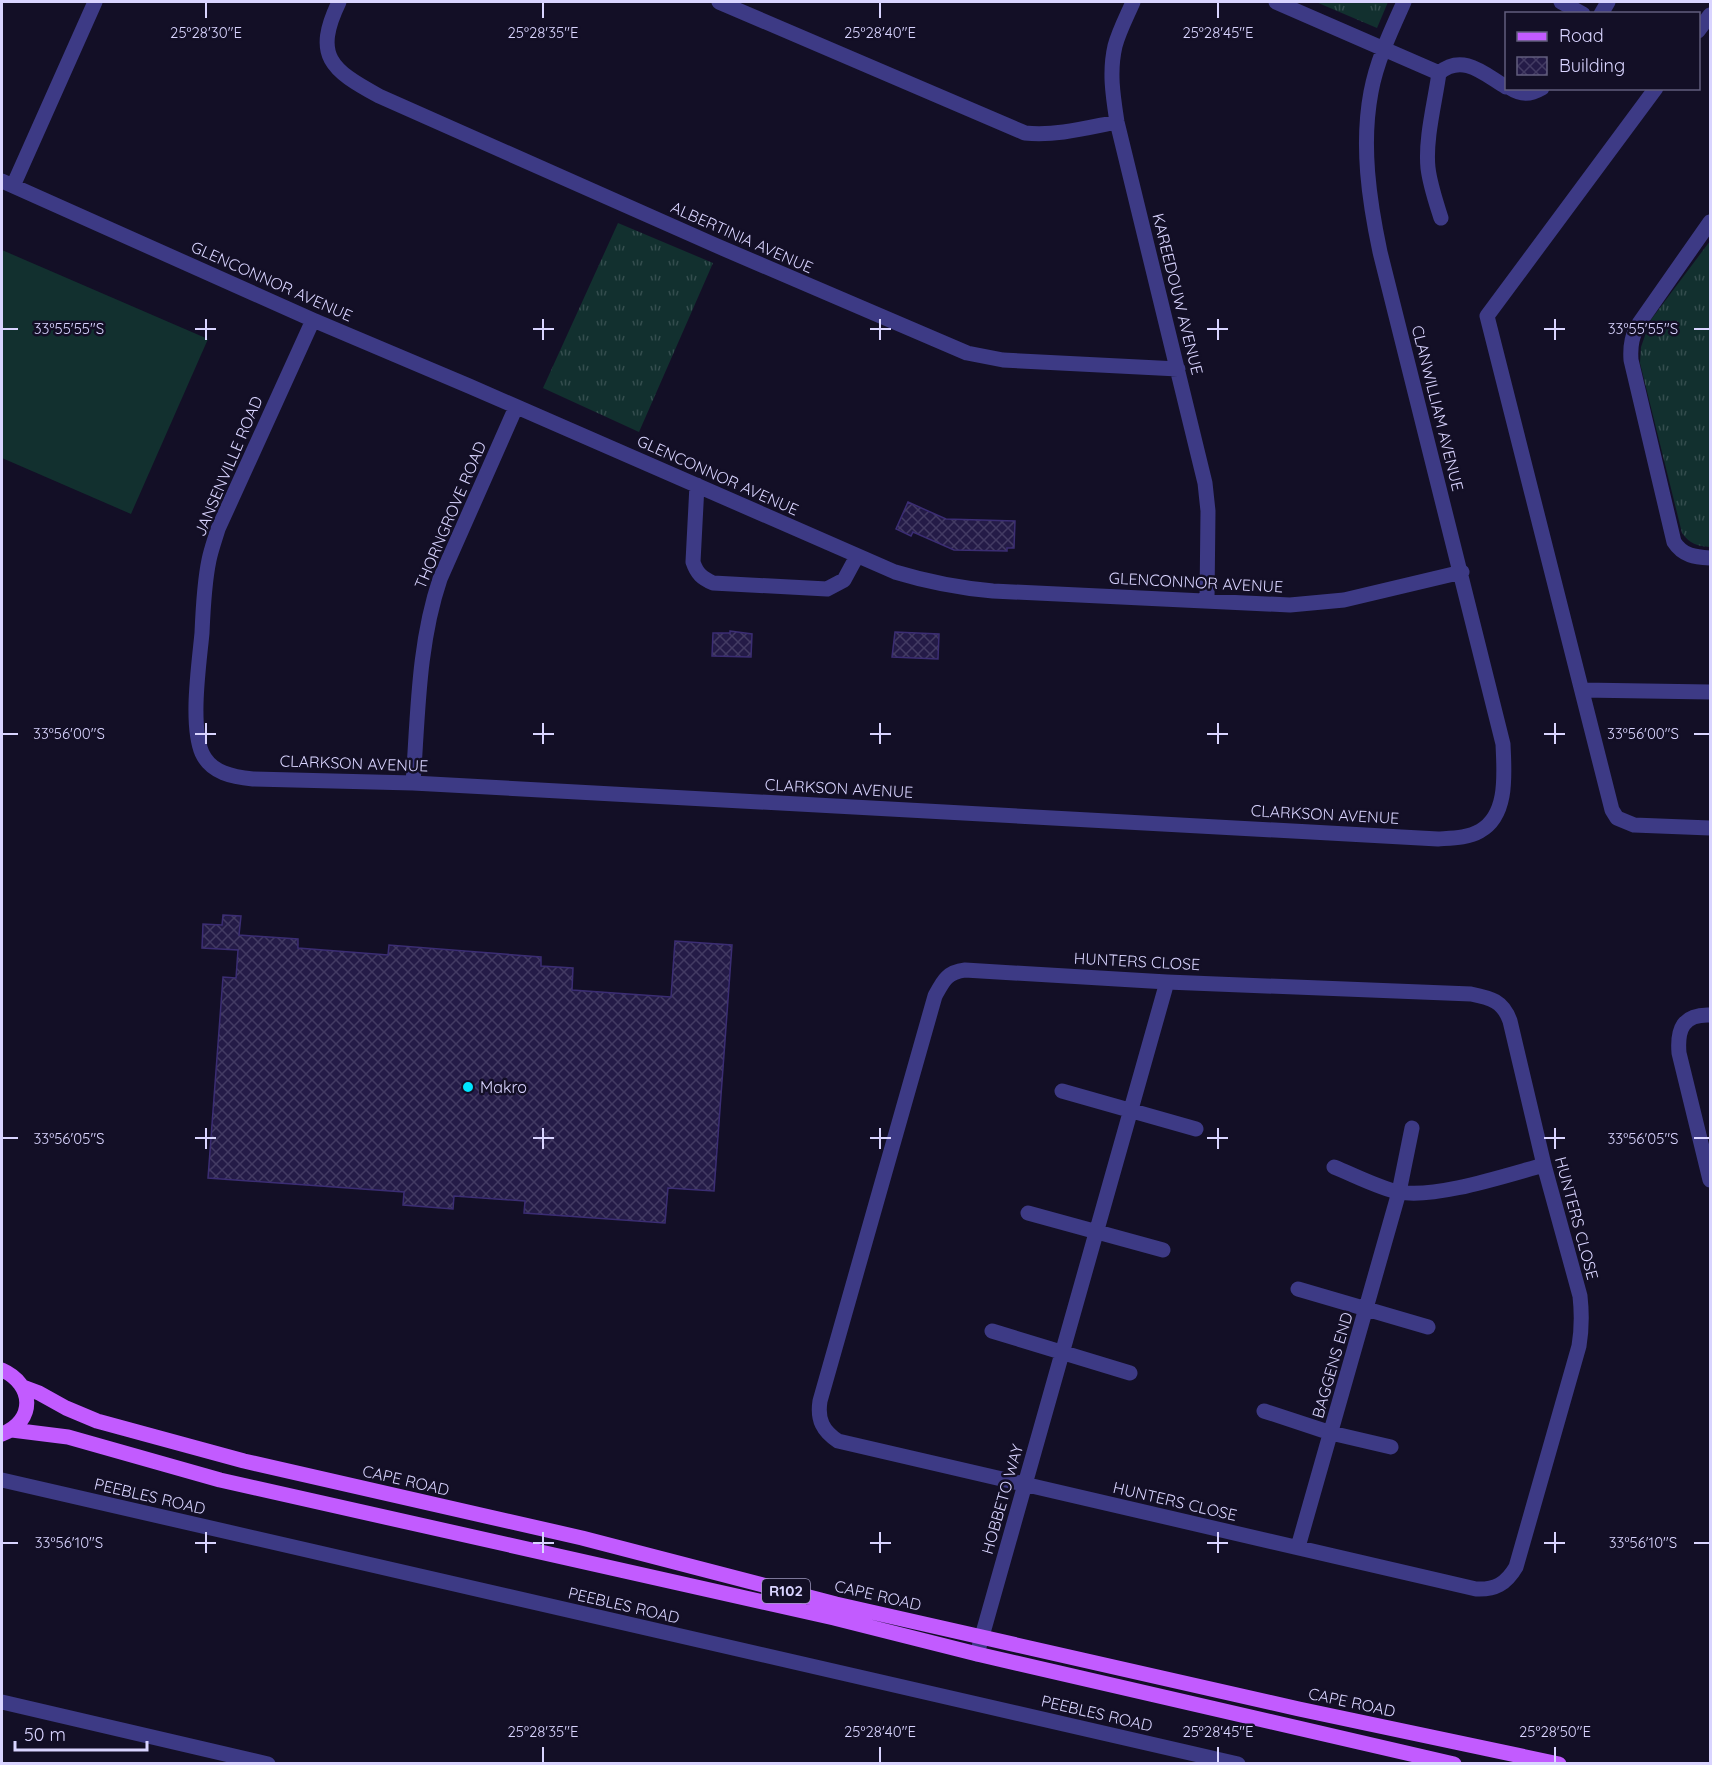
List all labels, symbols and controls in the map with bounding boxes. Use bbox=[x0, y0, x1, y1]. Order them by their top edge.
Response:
legend bbox=[1505, 12, 1700, 90]
text: 25°28'30"E bbox=[170, 23, 242, 42]
text: 25°28'35"E bbox=[507, 23, 579, 42]
text: 25°28'40"E bbox=[844, 23, 916, 42]
text: 25°28'45"E bbox=[1182, 23, 1254, 42]
text: Road bbox=[1559, 24, 1604, 47]
text: Building bbox=[1559, 54, 1625, 77]
street label: ALBERTINIA AVENUE bbox=[668, 197, 816, 277]
street label: KAREEDOUW AVENUE bbox=[1148, 211, 1208, 377]
street label: GLENCONNOR AVENUE bbox=[188, 236, 356, 326]
text: 33°55'55"S bbox=[34, 319, 104, 338]
text: 33°55'55"S bbox=[1608, 319, 1678, 338]
street label: CLANWILLIAM AVENUE bbox=[1408, 323, 1468, 493]
street label: JANSENVILLE ROAD bbox=[189, 393, 267, 539]
street label: GLENCONNOR AVENUE bbox=[634, 430, 802, 520]
street label: THORNGROVE ROAD bbox=[410, 438, 490, 592]
street label: GLENCONNOR AVENUE bbox=[1108, 567, 1284, 597]
text: 33°56'00"S bbox=[33, 724, 105, 743]
text: 33°56'00"S bbox=[1607, 724, 1679, 743]
street label: CLARKSON AVENUE bbox=[279, 750, 429, 776]
street label: CLARKSON AVENUE bbox=[764, 774, 914, 802]
street label: CLARKSON AVENUE bbox=[1250, 800, 1400, 828]
street label: HUNTERS CLOSE bbox=[1073, 948, 1201, 974]
place label: Makro bbox=[480, 1077, 527, 1097]
marker: Makro bbox=[461, 1080, 475, 1094]
text: 33°56'05"S bbox=[33, 1129, 105, 1148]
text: 33°56'05"S bbox=[1607, 1129, 1679, 1148]
street label: HUNTERS CLOSE bbox=[1551, 1154, 1603, 1282]
street label: BAGGENS END bbox=[1307, 1310, 1357, 1420]
street label: HOBBETO WAY bbox=[977, 1442, 1027, 1556]
street label: CAPE ROAD bbox=[361, 1460, 451, 1500]
street label: PEEBLES ROAD bbox=[92, 1473, 208, 1519]
street label: HUNTERS CLOSE bbox=[1111, 1477, 1239, 1525]
text: 33°56'10"S bbox=[35, 1533, 103, 1552]
text: 33°56'10"S bbox=[1609, 1533, 1677, 1552]
street label: CAPE ROAD bbox=[833, 1575, 923, 1615]
road number: R102 bbox=[762, 1579, 810, 1603]
street label: PEEBLES ROAD bbox=[566, 1582, 682, 1628]
street label: CAPE ROAD bbox=[1307, 1683, 1397, 1721]
street label: PEEBLES ROAD bbox=[1039, 1690, 1155, 1736]
scale bar bbox=[15, 1714, 147, 1752]
text: 25°28'35"E bbox=[507, 1722, 579, 1741]
text: 25°28'40"E bbox=[844, 1722, 916, 1741]
text: 25°28'45"E bbox=[1182, 1722, 1254, 1741]
text: 25°28'50"E bbox=[1519, 1722, 1591, 1741]
text: 50 m bbox=[24, 1723, 66, 1746]

